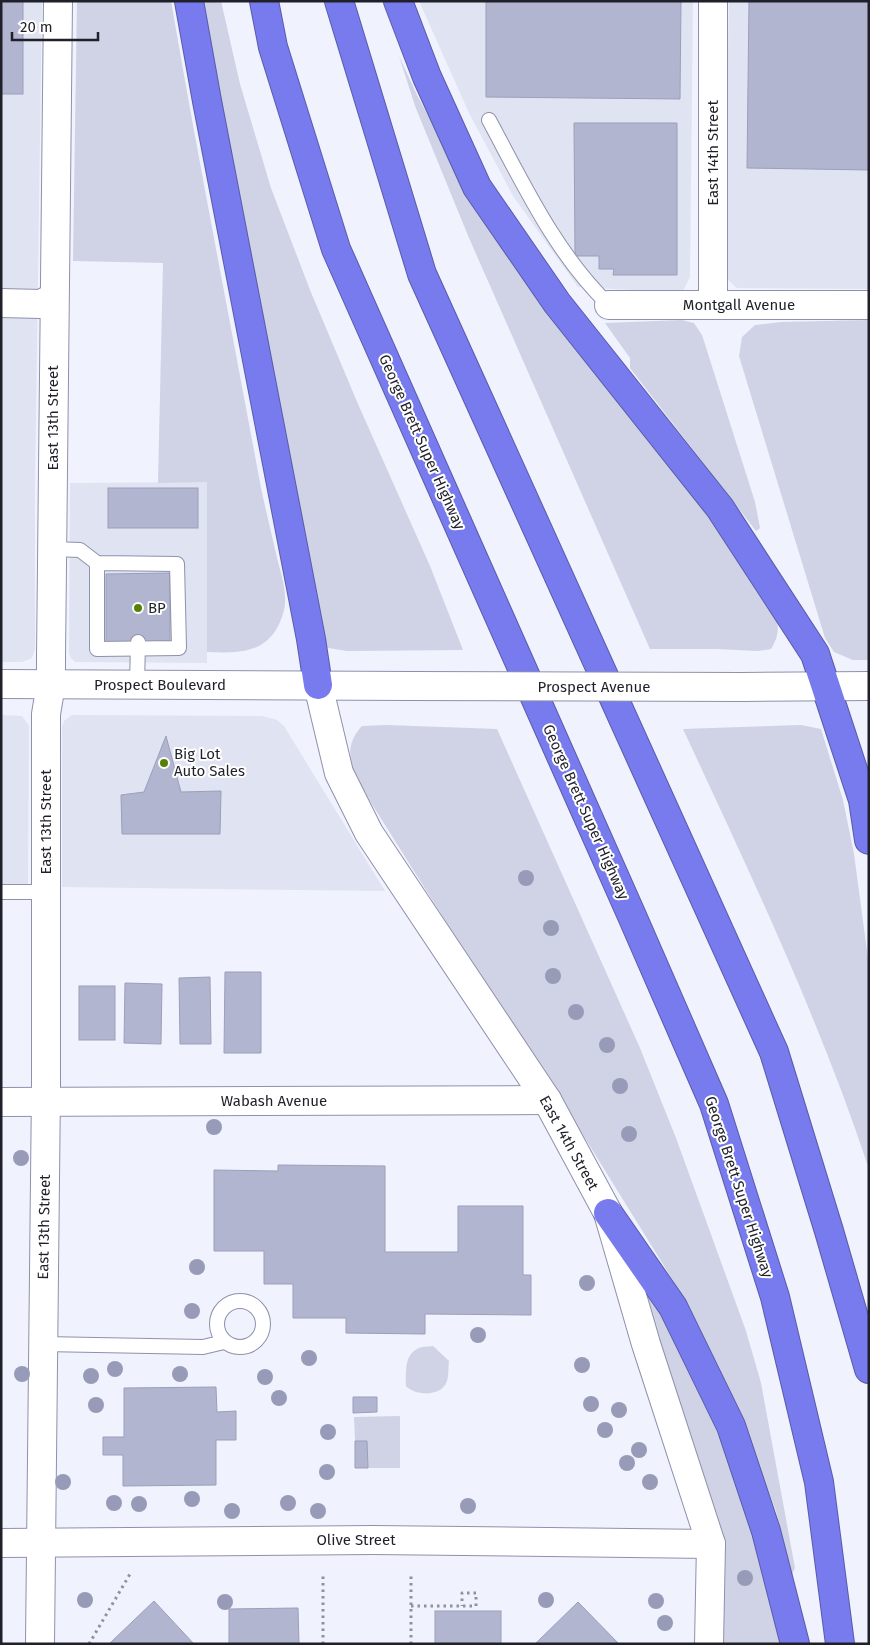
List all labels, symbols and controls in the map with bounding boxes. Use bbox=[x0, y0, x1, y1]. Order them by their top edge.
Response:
scale bar bbox=[12, 10, 99, 42]
text: 20 m bbox=[20, 18, 53, 36]
street label: East 14th Street bbox=[704, 100, 722, 206]
street label: Montgall Avenue bbox=[683, 296, 795, 314]
street label: George Brett Super Highway bbox=[375, 352, 469, 533]
street label: East 13th Street bbox=[44, 365, 62, 471]
place label: BP bbox=[148, 599, 166, 617]
marker: BP bbox=[132, 602, 144, 614]
street label: Prospect Boulevard bbox=[94, 676, 226, 694]
street label: Prospect Avenue bbox=[538, 678, 650, 696]
street label: George Brett Super Highway bbox=[539, 722, 633, 903]
place label: Big Lot Auto Sales bbox=[174, 745, 245, 780]
marker: Big Lot Auto Sales bbox=[158, 757, 170, 769]
street label: East 13th Street bbox=[37, 769, 55, 875]
street label: Wabash Avenue bbox=[221, 1092, 327, 1110]
street label: East 14th Street bbox=[536, 1092, 603, 1194]
street label: George Brett Super Highway bbox=[701, 1094, 777, 1281]
street label: East 13th Street bbox=[34, 1174, 54, 1280]
street label: Olive Street bbox=[316, 1531, 396, 1549]

